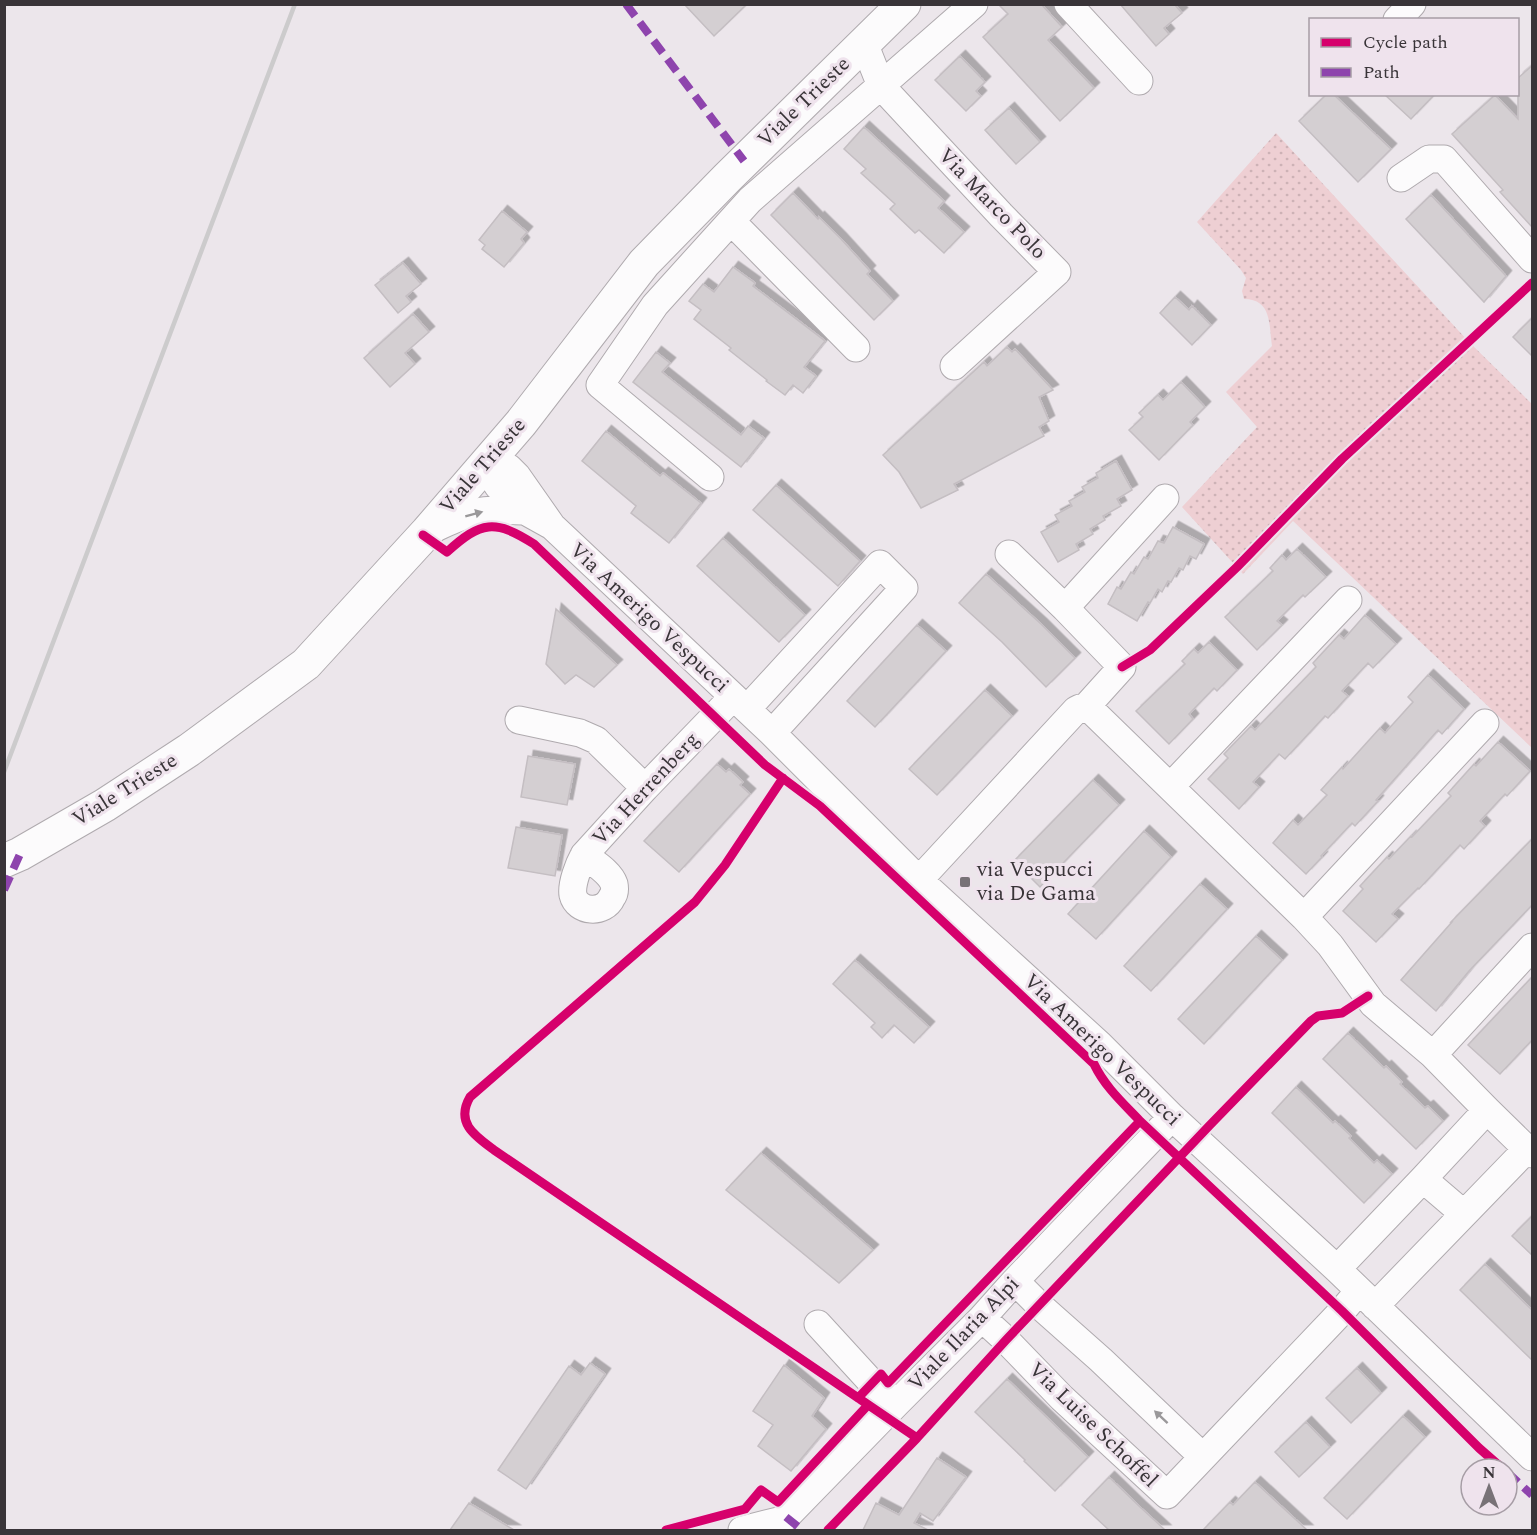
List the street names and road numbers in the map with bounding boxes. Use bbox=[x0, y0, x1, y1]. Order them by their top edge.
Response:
street label: Viale Trieste bbox=[750, 49, 858, 155]
street label: Via Marco Polo bbox=[930, 141, 1054, 267]
street label: Viale Trieste bbox=[432, 411, 534, 521]
street label: Via Amerigo Vespucci bbox=[562, 535, 736, 701]
street label: Via Herrenberg bbox=[585, 725, 707, 853]
street label: Viale Trieste bbox=[66, 745, 184, 835]
street label: Via Amerigo Vespucci bbox=[1016, 966, 1188, 1134]
street label: Viale Ilaria Alpi bbox=[901, 1269, 1027, 1399]
street label: Via Luise Schoffel bbox=[1021, 1355, 1165, 1495]

